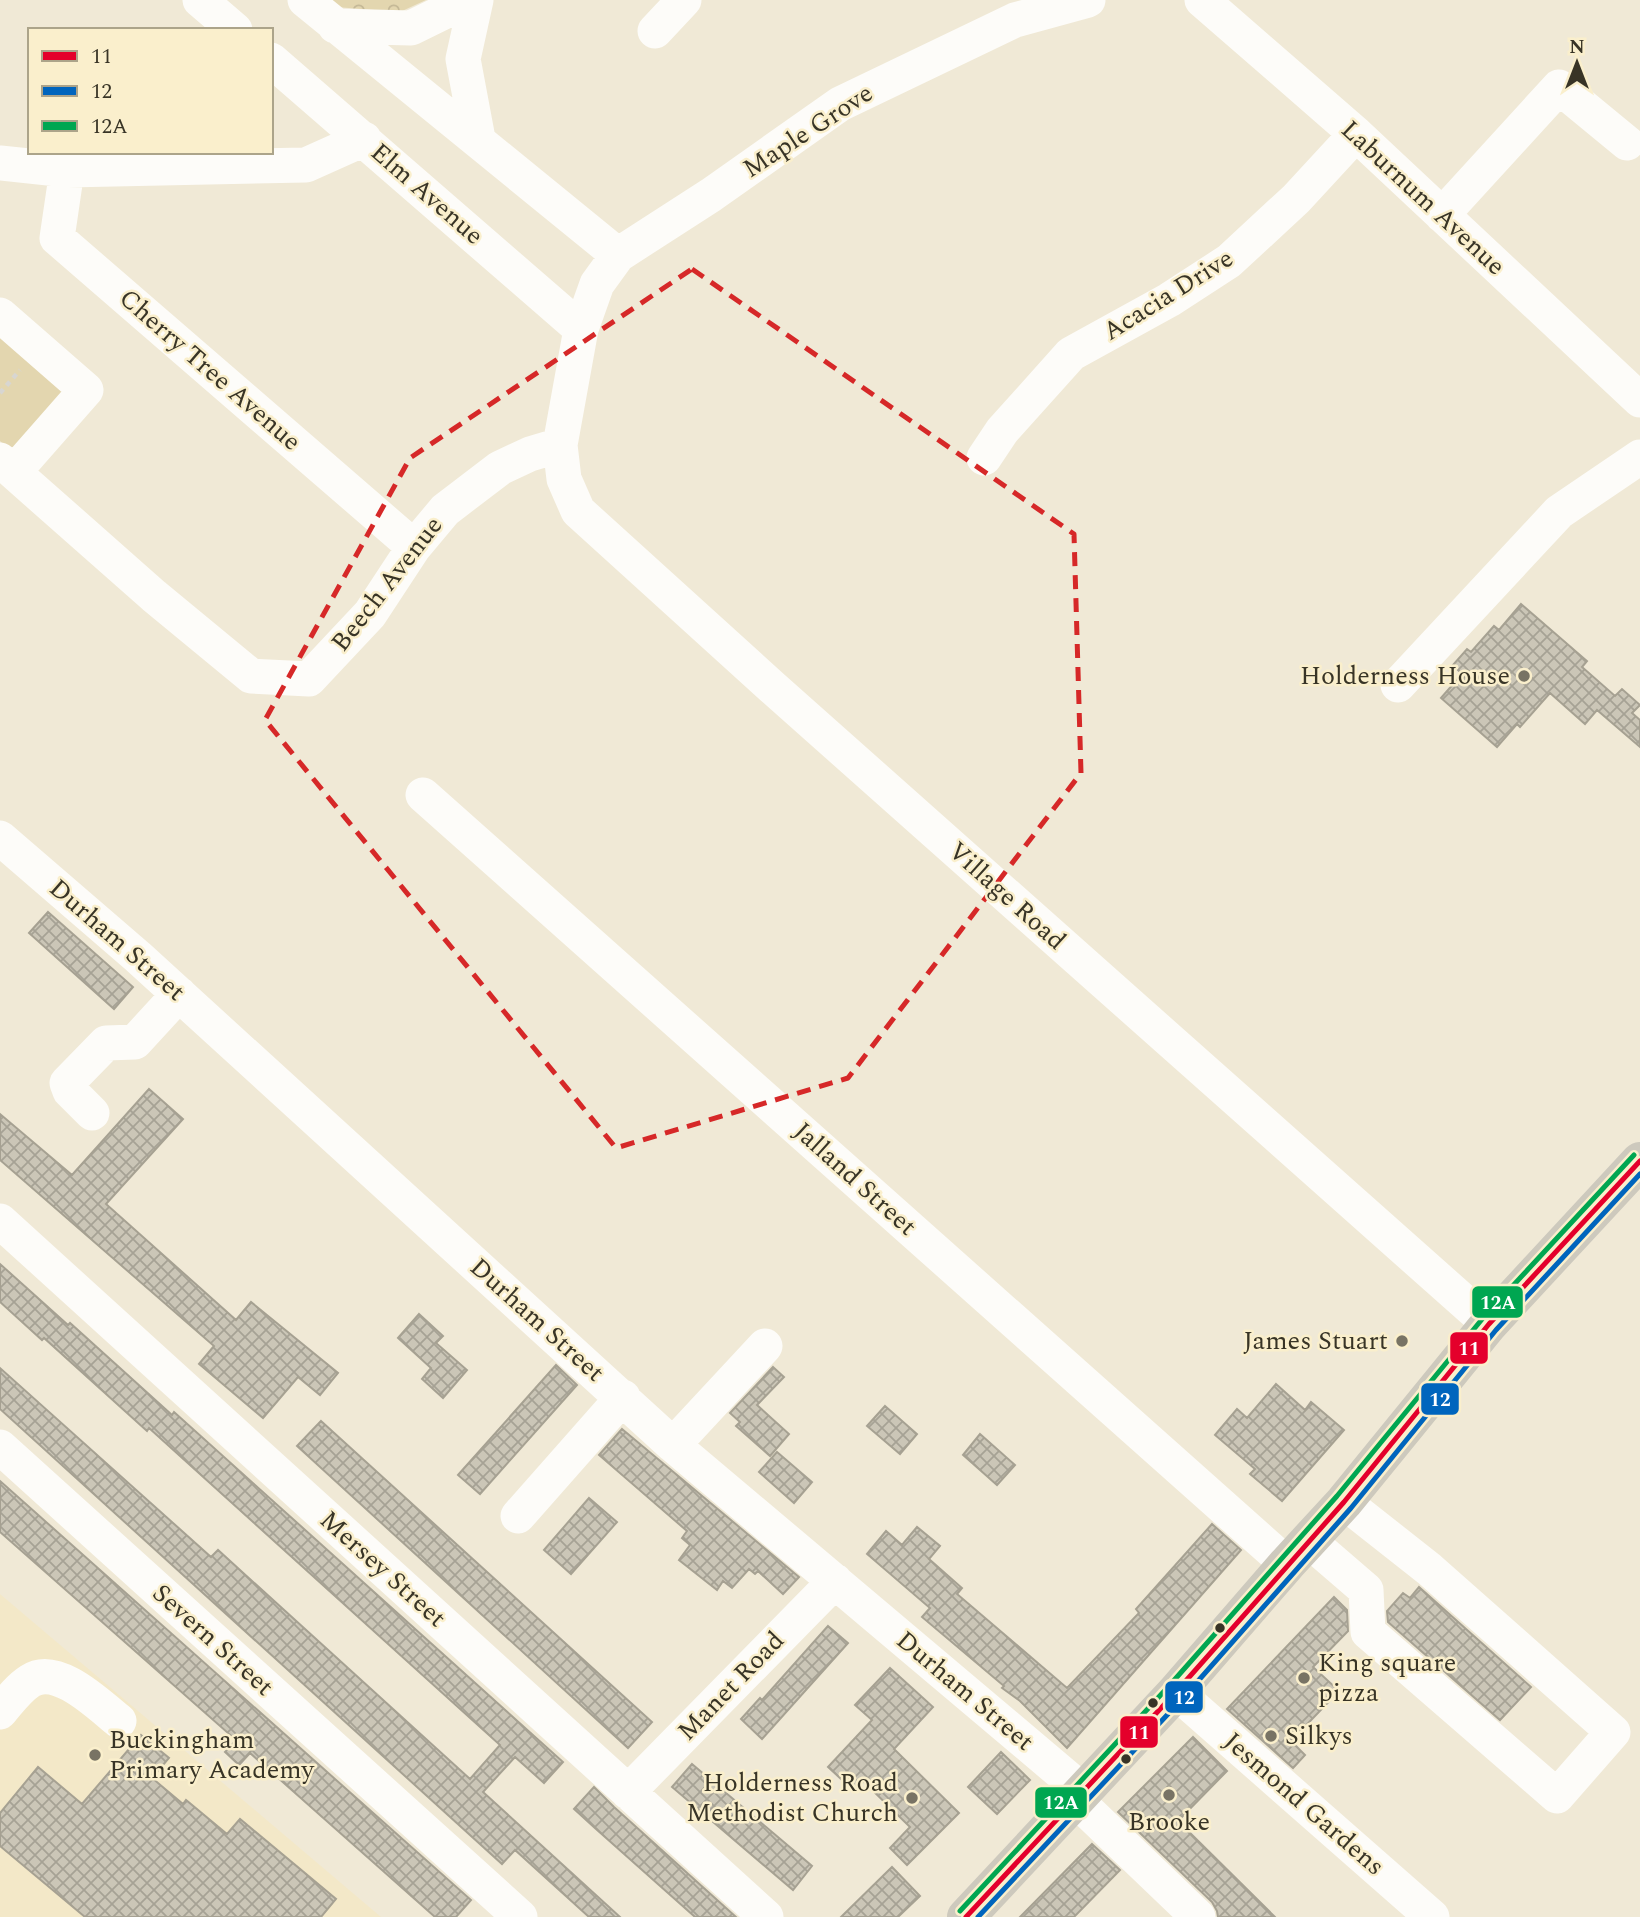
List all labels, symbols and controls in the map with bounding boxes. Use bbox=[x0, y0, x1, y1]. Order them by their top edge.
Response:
legend bbox=[28, 28, 273, 154]
north arrow bbox=[1542, 28, 1612, 98]
text: N bbox=[1569, 33, 1585, 62]
text: 11 bbox=[91, 41, 112, 73]
street label: Maple Grove bbox=[735, 74, 881, 188]
text: 12 bbox=[91, 76, 112, 108]
text: 12A bbox=[91, 111, 128, 143]
street label: Laburnum Avenue bbox=[1332, 111, 1514, 285]
street label: Elm Avenue bbox=[361, 133, 493, 255]
street label: Acacia Drive bbox=[1095, 239, 1241, 351]
street label: Cherry Tree Avenue bbox=[110, 279, 310, 461]
street label: Beech Avenue bbox=[321, 508, 453, 660]
place label: Holderness House bbox=[1300, 656, 1510, 696]
marker: Holderness House bbox=[1516, 668, 1532, 684]
street label: Village Road bbox=[939, 832, 1075, 960]
street label: Durham Street bbox=[40, 869, 194, 1011]
street label: Jalland Street bbox=[784, 1112, 926, 1246]
street label: Durham Street bbox=[461, 1248, 613, 1392]
line badge: 12A bbox=[1471, 1285, 1524, 1319]
text: 12A bbox=[1480, 1289, 1516, 1318]
place label: James Stuart bbox=[1243, 1321, 1388, 1361]
line badge: 11 bbox=[1449, 1331, 1489, 1365]
marker: James Stuart bbox=[1394, 1333, 1410, 1349]
text: 11 bbox=[1458, 1335, 1480, 1364]
line badge: 12 bbox=[1420, 1382, 1460, 1416]
text: 12 bbox=[1429, 1386, 1451, 1415]
street label: Mersey Street bbox=[311, 1501, 455, 1637]
street label: Severn Street bbox=[143, 1574, 283, 1706]
street label: Durham Street bbox=[887, 1621, 1043, 1761]
unlabelled marker bbox=[1213, 1621, 1227, 1635]
street label: Manet Road bbox=[668, 1622, 794, 1750]
place label: King square pizza bbox=[1318, 1643, 1456, 1713]
marker: King square pizza bbox=[1296, 1670, 1312, 1686]
line badge: 12 bbox=[1164, 1680, 1204, 1714]
text: 12 bbox=[1173, 1684, 1195, 1713]
unlabelled marker bbox=[1146, 1696, 1160, 1710]
line badge: 11 bbox=[1119, 1715, 1159, 1749]
place label: Silkys bbox=[1285, 1716, 1353, 1756]
text: 11 bbox=[1128, 1719, 1150, 1748]
place label: Buckingham Primary Academy bbox=[109, 1720, 315, 1790]
street label: Jesmond Gardens bbox=[1214, 1722, 1394, 1886]
marker: Silkys bbox=[1263, 1728, 1279, 1744]
marker: Buckingham Primary Academy bbox=[87, 1747, 103, 1763]
unlabelled marker bbox=[1119, 1752, 1133, 1766]
place label: Holderness Road Methodist Church bbox=[686, 1763, 898, 1833]
line badge: 12A bbox=[1034, 1786, 1088, 1819]
marker: Brooke bbox=[1161, 1787, 1177, 1803]
text: 12A bbox=[1043, 1789, 1079, 1818]
marker: Holderness Road Methodist Church bbox=[904, 1790, 920, 1806]
place label: Brooke bbox=[1128, 1802, 1210, 1842]

